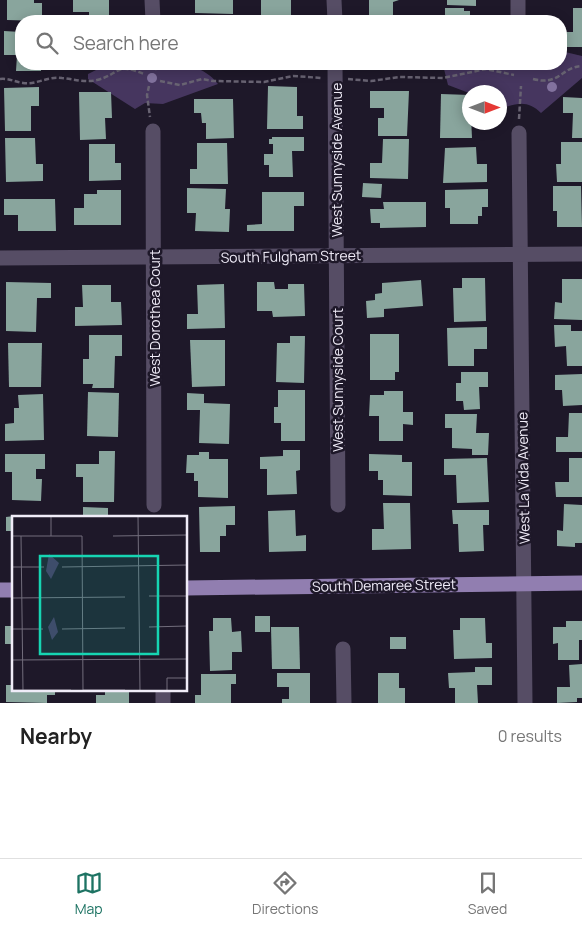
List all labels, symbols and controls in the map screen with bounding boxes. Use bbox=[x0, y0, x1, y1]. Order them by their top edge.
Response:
search box bbox=[15, 15, 567, 70]
icon: search bbox=[33, 29, 61, 57]
text: Search here bbox=[73, 30, 179, 56]
street label: West Sunnyside Avenue bbox=[327, 83, 346, 237]
north arrow bbox=[462, 85, 507, 130]
street label: South Fulgham Street bbox=[220, 245, 362, 267]
street label: West Dorothea Court bbox=[145, 249, 164, 386]
street label: West Sunnyside Court bbox=[328, 308, 347, 452]
street label: West La Vida Avenue bbox=[512, 412, 534, 544]
inset map bbox=[12, 516, 188, 690]
street label: South Demaree Street bbox=[312, 574, 457, 596]
text: Nearby bbox=[20, 722, 92, 750]
text: 0 results bbox=[498, 725, 562, 747]
tab: Map bbox=[75, 869, 103, 918]
tab: Directions bbox=[252, 869, 318, 918]
tab: Saved bbox=[468, 869, 507, 918]

